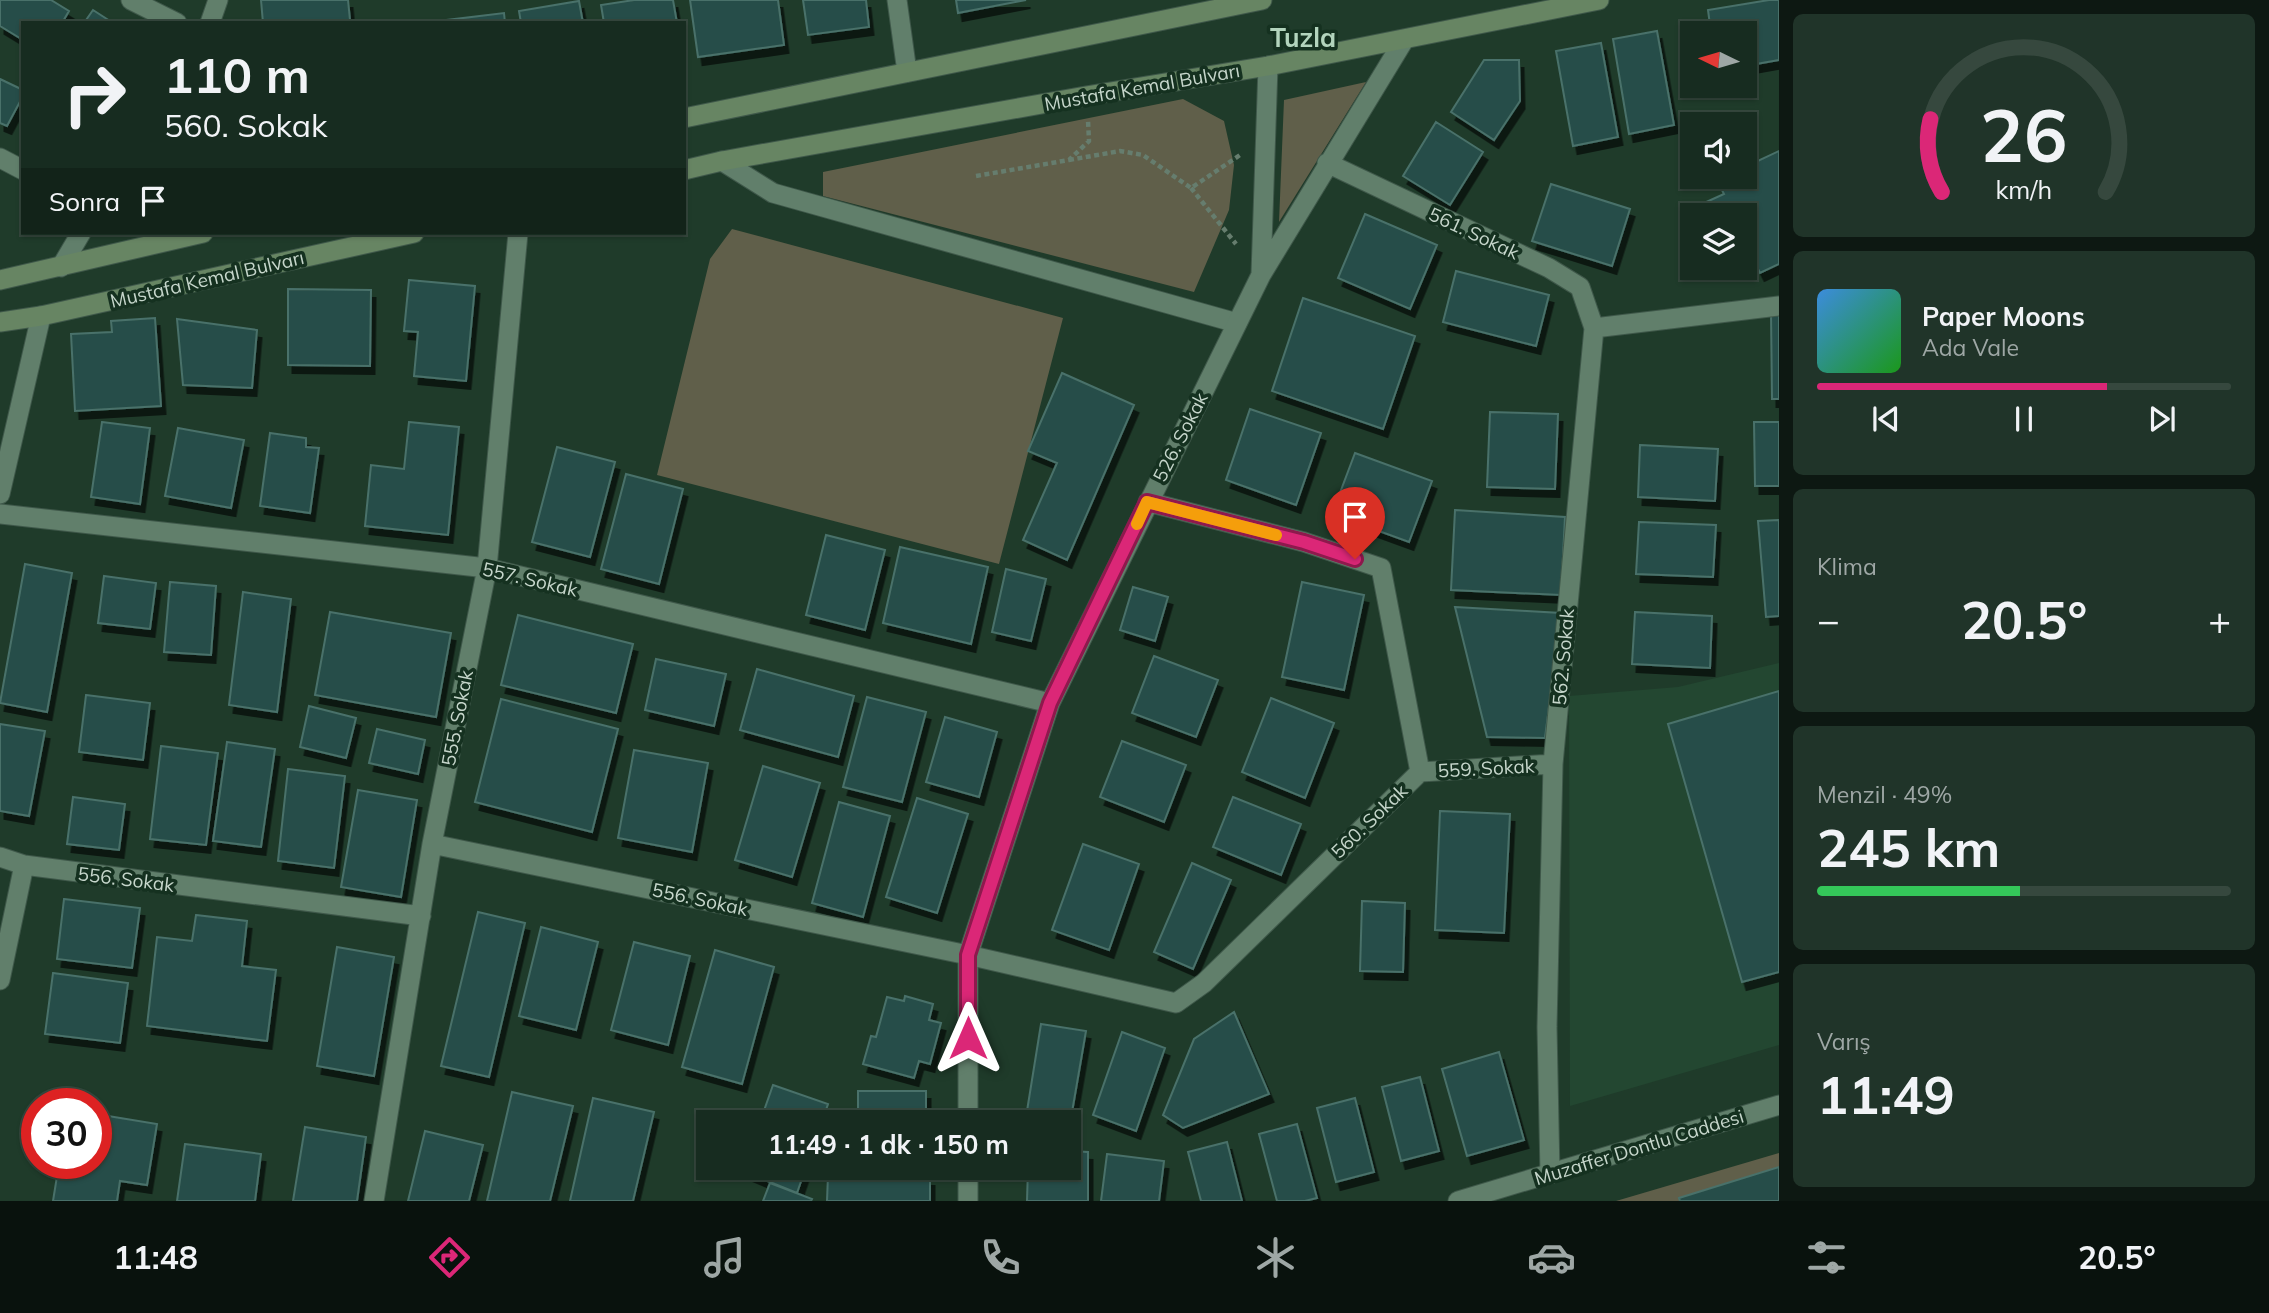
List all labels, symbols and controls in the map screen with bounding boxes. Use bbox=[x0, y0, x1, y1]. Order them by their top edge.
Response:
district label: Tuzla bbox=[1270, 21, 1336, 54]
north arrow bbox=[1680, 21, 1757, 98]
map controls bbox=[1680, 21, 1757, 280]
text: 110 m bbox=[164, 44, 310, 105]
icon: right bbox=[49, 49, 140, 140]
street label: Mustafa Kemal Bulvarı bbox=[1042, 58, 1242, 116]
text: 26 bbox=[1980, 89, 2068, 180]
text: 560. Sokak bbox=[164, 105, 327, 145]
button: sound bbox=[1680, 112, 1757, 189]
text: km/h bbox=[1996, 174, 2052, 205]
icon: arrive bbox=[134, 182, 172, 220]
text: Sonra bbox=[49, 185, 120, 218]
street label: 561. Sokak bbox=[1425, 202, 1523, 264]
button: layers bbox=[1680, 203, 1757, 280]
street label: Mustafa Kemal Bulvarı bbox=[108, 245, 306, 313]
text: Paper Moons bbox=[1922, 300, 2085, 333]
text: Ada Vale bbox=[1922, 333, 2019, 362]
street label: 526. Sokak bbox=[1147, 388, 1213, 486]
icon: previous bbox=[1867, 400, 1905, 438]
icon: pause bbox=[2005, 400, 2043, 438]
icon: next bbox=[2143, 400, 2181, 438]
pin bbox=[1325, 487, 1385, 559]
icon: arrive bbox=[1336, 498, 1374, 536]
text: Klima bbox=[1817, 552, 1877, 581]
street label: 557. Sokak bbox=[480, 556, 580, 602]
text: 20.5° bbox=[1961, 587, 2087, 652]
text: − bbox=[1817, 596, 1840, 644]
text: + bbox=[2208, 596, 2231, 644]
street label: 562. Sokak bbox=[1547, 607, 1579, 706]
street label: 555. Sokak bbox=[436, 668, 478, 768]
street label: 559. Sokak bbox=[1437, 753, 1535, 783]
street label: 560. Sokak bbox=[1326, 779, 1412, 863]
text: Menzil · 49% bbox=[1817, 780, 1952, 809]
text: 245 km bbox=[1817, 815, 2000, 880]
street label: 556. Sokak bbox=[76, 861, 176, 897]
street label: 556. Sokak bbox=[650, 877, 750, 921]
position arrow bbox=[931, 1001, 1005, 1075]
text: Varış bbox=[1817, 1027, 1871, 1056]
text: 11:49 bbox=[1817, 1062, 1955, 1127]
speed limit sign: 30 bbox=[21, 1088, 112, 1179]
street label: Muzaffer Dontlu Caddesi bbox=[1532, 1104, 1746, 1190]
text: 11:49 · 1 dk · 150 m bbox=[768, 1128, 1009, 1161]
icon: directions bbox=[425, 1233, 474, 1282]
icon: music bbox=[700, 1233, 749, 1282]
icon: phone bbox=[976, 1233, 1025, 1282]
icon: climate bbox=[1251, 1233, 1300, 1282]
icon: car bbox=[1527, 1233, 1576, 1282]
icon: filters bbox=[1802, 1233, 1851, 1282]
text: 11:48 bbox=[113, 1237, 198, 1277]
text: 20.5° bbox=[2078, 1237, 2156, 1277]

